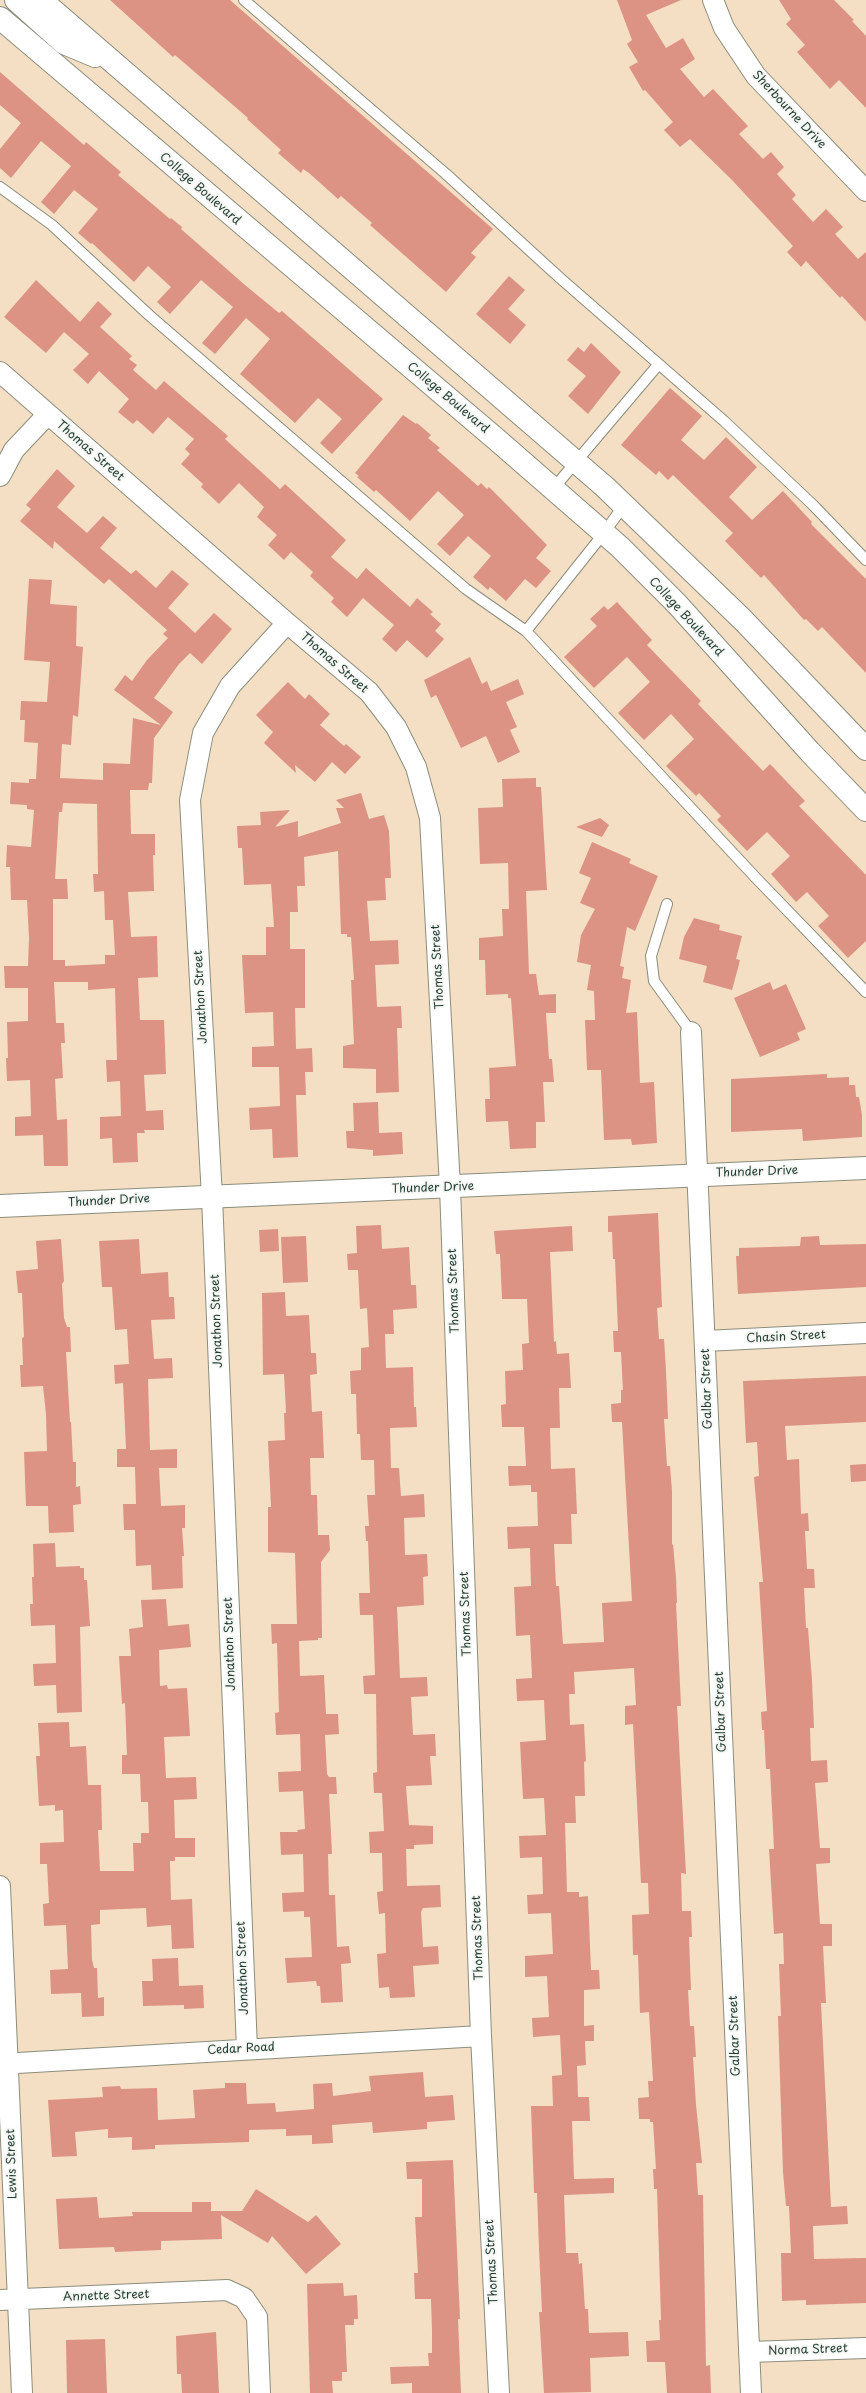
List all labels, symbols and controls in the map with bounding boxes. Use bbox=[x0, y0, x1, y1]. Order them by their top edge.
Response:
street label: Sherbourne Drive bbox=[749, 68, 829, 152]
street label: College Boulevard bbox=[157, 150, 243, 228]
street label: College Boulevard bbox=[404, 360, 492, 436]
street label: Thomas Street bbox=[53, 418, 127, 484]
street label: College Boulevard bbox=[646, 575, 726, 659]
street label: Thomas Street bbox=[297, 630, 371, 696]
street label: Thomas Street bbox=[429, 924, 447, 1010]
street label: Jonathon Street bbox=[191, 950, 211, 1044]
street label: Thunder Drive bbox=[716, 1163, 798, 1181]
street label: Thunder Drive bbox=[392, 1179, 474, 1197]
street label: Thunder Drive bbox=[68, 1192, 150, 1210]
street label: Thomas Street bbox=[445, 1248, 463, 1334]
street label: Jonathon Street bbox=[208, 1274, 226, 1368]
street label: Chasin Street bbox=[746, 1328, 826, 1346]
street label: Galbar Street bbox=[698, 1348, 716, 1430]
street label: Thomas Street bbox=[457, 1571, 475, 1657]
street label: Jonathon Street bbox=[221, 1597, 239, 1691]
street label: Galbar Street bbox=[712, 1671, 730, 1753]
street label: Thomas Street bbox=[469, 1895, 487, 1981]
street label: Jonathon Street bbox=[234, 1921, 252, 2015]
street label: Galbar Street bbox=[726, 1995, 744, 2077]
street label: Cedar Road bbox=[207, 2040, 275, 2058]
street label: Lewis Street bbox=[4, 2129, 20, 2199]
street label: Thomas Street bbox=[483, 2219, 501, 2305]
street label: Annette Street bbox=[63, 2287, 149, 2305]
street label: Norma Street bbox=[768, 2341, 848, 2359]

